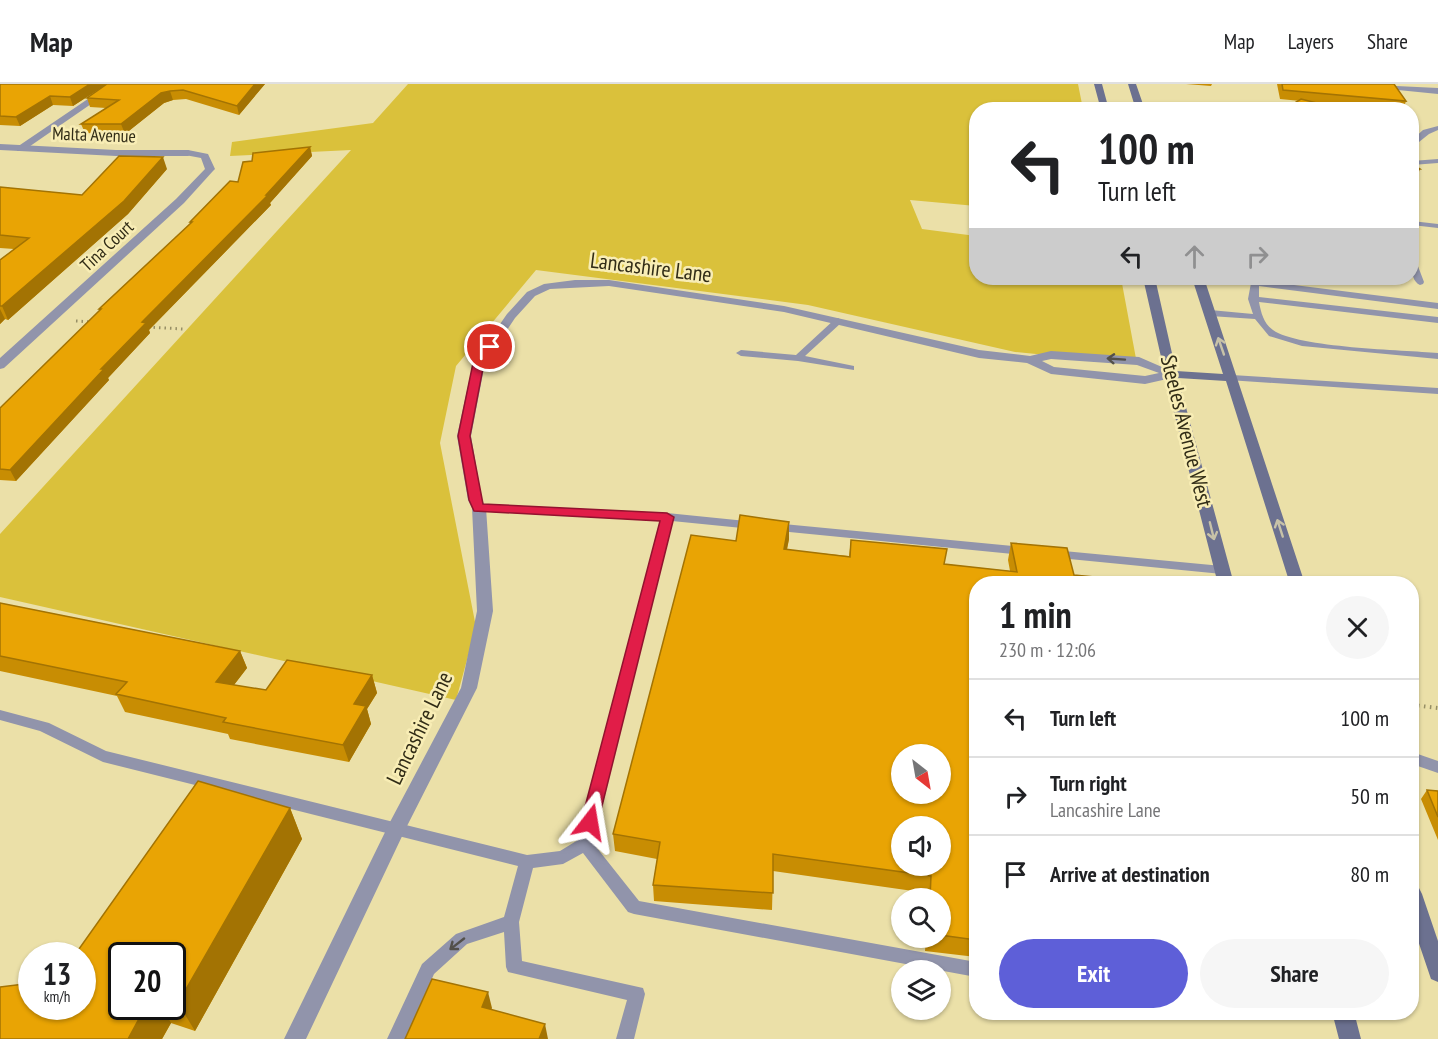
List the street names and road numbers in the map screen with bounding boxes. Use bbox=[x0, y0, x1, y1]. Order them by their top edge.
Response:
street label: Malta Avenue bbox=[52, 122, 136, 147]
street label: Tina Court bbox=[75, 215, 138, 276]
street label: Lancashire Lane bbox=[589, 246, 713, 288]
street label: Steeles Avenue West bbox=[1155, 352, 1219, 510]
street label: Lancashire Lane bbox=[380, 667, 458, 789]

